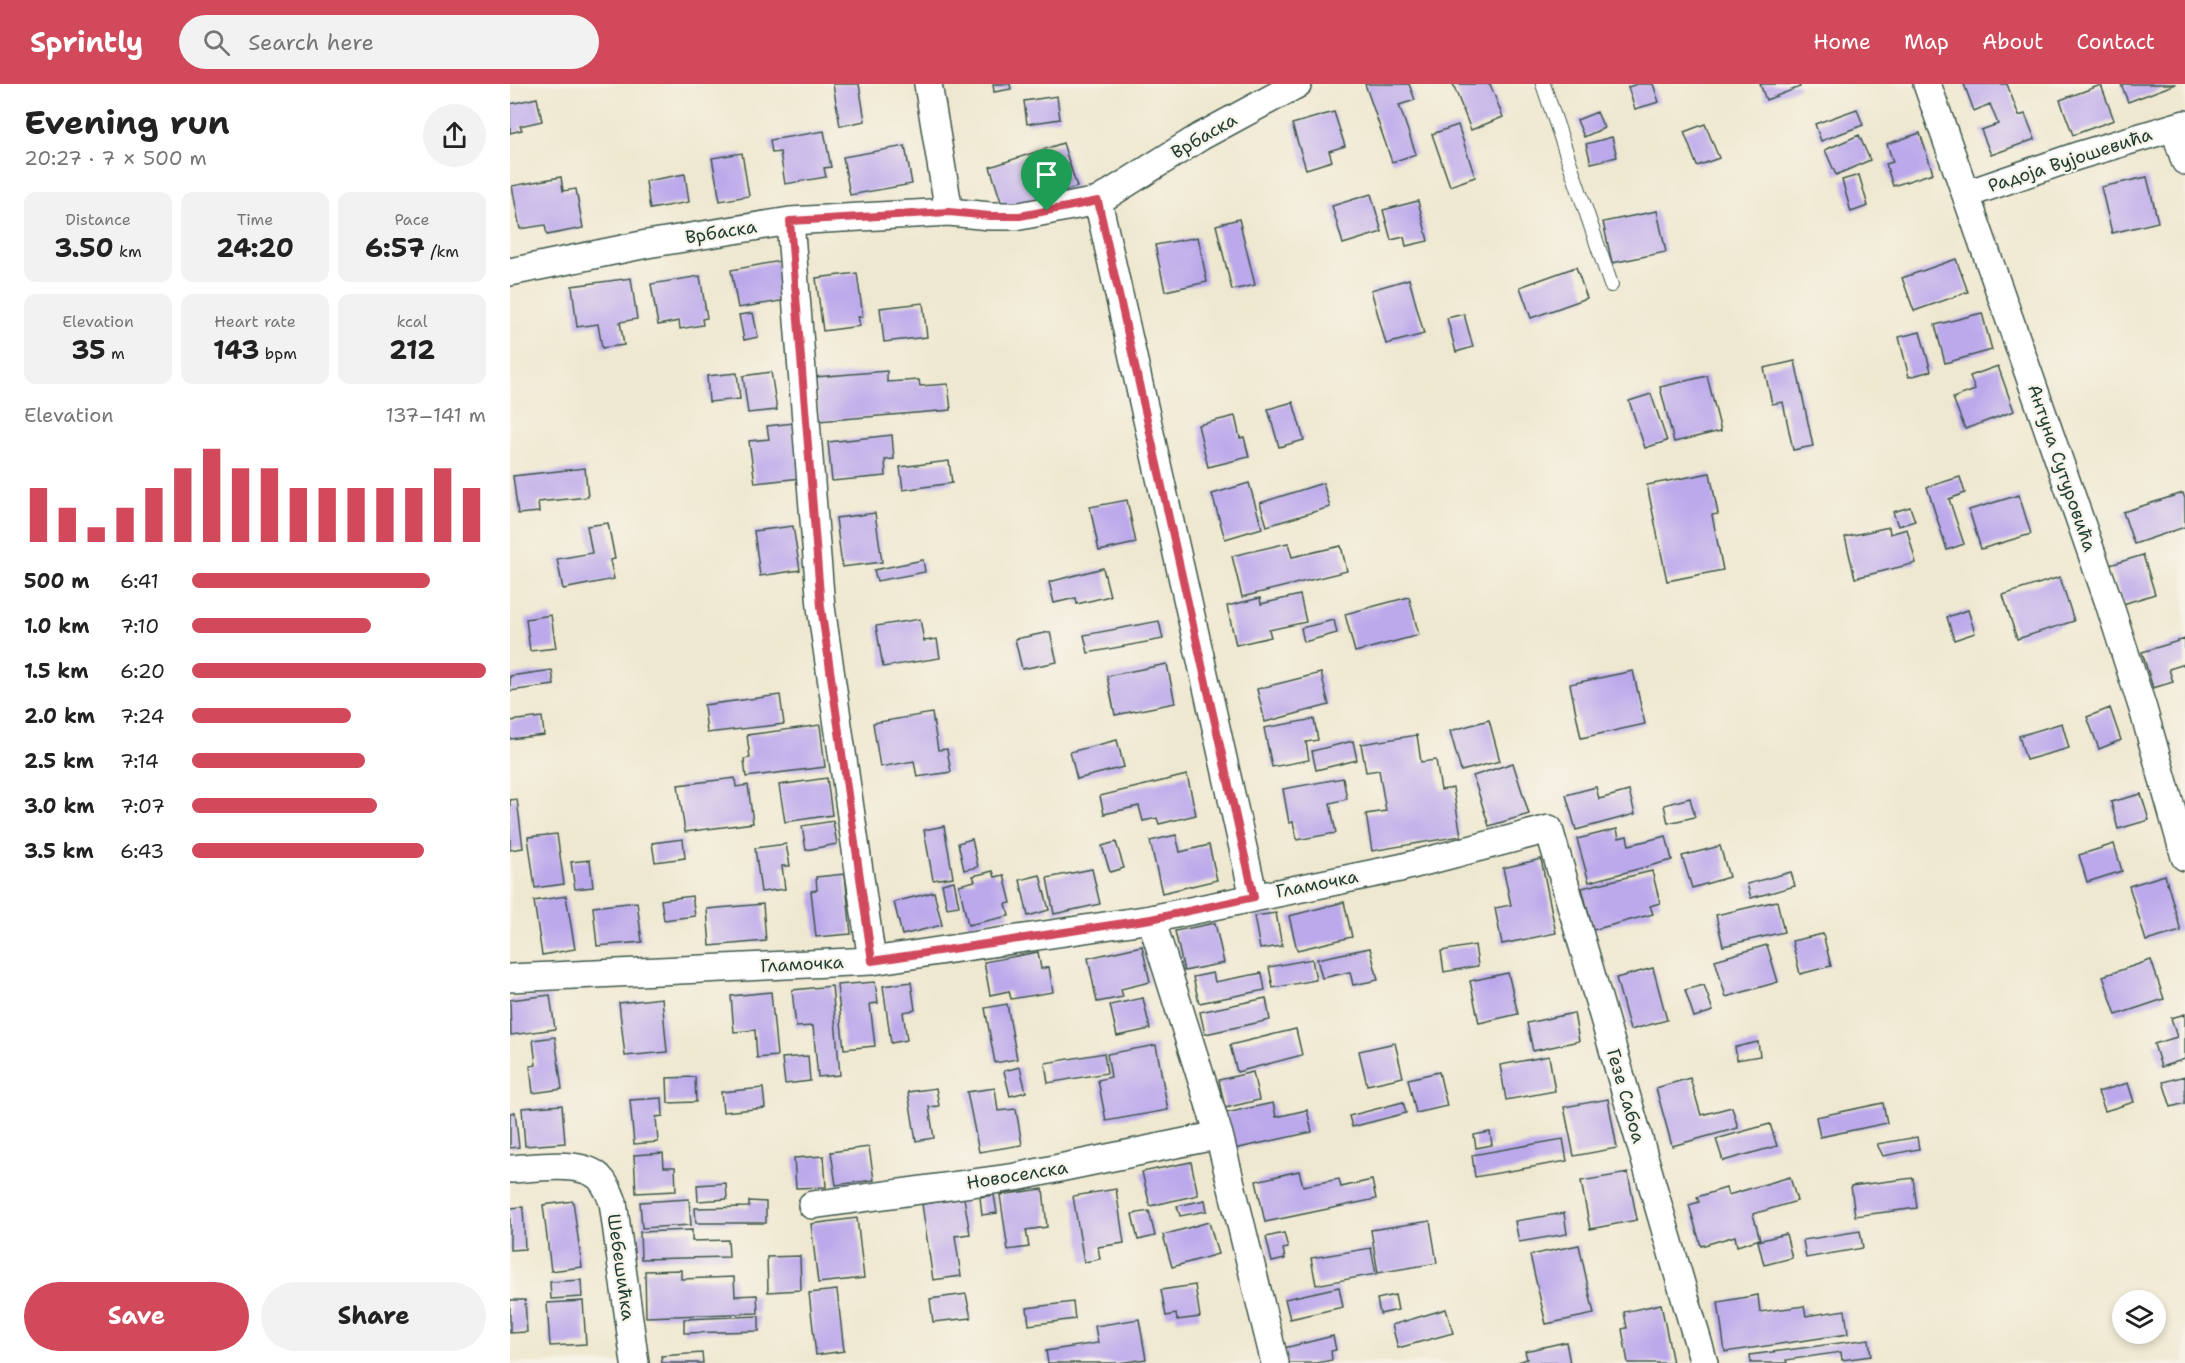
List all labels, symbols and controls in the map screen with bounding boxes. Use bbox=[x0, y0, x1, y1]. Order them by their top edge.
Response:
search box bbox=[179, 15, 599, 69]
text: Sprintly bbox=[30, 23, 143, 61]
icon: search bbox=[200, 26, 233, 59]
text: Search here bbox=[248, 28, 374, 57]
text: Home bbox=[1813, 28, 1871, 56]
text: Map bbox=[1904, 28, 1949, 56]
text: About bbox=[1982, 28, 2043, 56]
text: Contact bbox=[2076, 28, 2155, 56]
text: Evening run bbox=[24, 100, 230, 145]
button: share bbox=[423, 104, 486, 167]
street label: Врбаска bbox=[1167, 108, 1241, 164]
street label: Радоја Вујошевића bbox=[1985, 122, 2155, 198]
text: 20:27 · 7 × 500 m bbox=[24, 145, 207, 171]
pin bbox=[1021, 149, 1072, 211]
icon: arrive bbox=[1030, 158, 1063, 191]
text: Distance bbox=[65, 209, 131, 230]
text: Time bbox=[237, 209, 273, 230]
text: Pace bbox=[394, 209, 430, 230]
street label: Врбаска bbox=[684, 215, 758, 249]
text: 3.50 bbox=[54, 230, 114, 265]
text: 24:20 bbox=[216, 230, 294, 265]
text: 6:57 bbox=[365, 230, 425, 265]
text: km bbox=[114, 241, 142, 262]
text: /km bbox=[425, 241, 459, 262]
text: Elevation bbox=[62, 311, 134, 332]
text: Heart rate bbox=[214, 311, 296, 332]
text: kcal bbox=[396, 311, 428, 332]
text: 35 bbox=[71, 332, 106, 367]
text: 143 bbox=[213, 332, 259, 367]
text: 212 bbox=[389, 332, 435, 367]
text: m bbox=[106, 343, 125, 364]
text: bpm bbox=[259, 343, 297, 364]
street label: Антуна Сутуровића bbox=[2022, 381, 2102, 555]
text: Elevation bbox=[24, 402, 114, 428]
text: 137–141 m bbox=[385, 402, 486, 428]
text: 500 m bbox=[24, 568, 90, 594]
text: 6:41 bbox=[120, 568, 159, 594]
text: 1.0 km bbox=[24, 613, 89, 639]
text: 7:10 bbox=[120, 613, 159, 639]
text: 1.5 km bbox=[24, 658, 88, 684]
text: 6:20 bbox=[120, 658, 165, 684]
text: 2.0 km bbox=[24, 703, 95, 729]
text: 7:24 bbox=[120, 703, 164, 729]
text: 2.5 km bbox=[24, 748, 94, 774]
text: 7:14 bbox=[120, 748, 159, 774]
text: 3.0 km bbox=[24, 793, 95, 819]
text: 7:07 bbox=[120, 793, 165, 819]
text: 3.5 km bbox=[24, 838, 94, 864]
text: 6:43 bbox=[120, 838, 164, 864]
street label: Гламочка bbox=[1274, 864, 1360, 904]
street label: Гламочка bbox=[760, 950, 844, 978]
street label: Гезе Сабоа bbox=[1601, 1046, 1651, 1146]
street label: Новоселска bbox=[965, 1155, 1069, 1195]
street label: Шебешићка bbox=[602, 1212, 640, 1322]
button: Save bbox=[24, 1282, 249, 1351]
button: Share bbox=[261, 1282, 486, 1351]
map controls bbox=[2112, 1290, 2166, 1344]
button: layers bbox=[2112, 1290, 2166, 1344]

